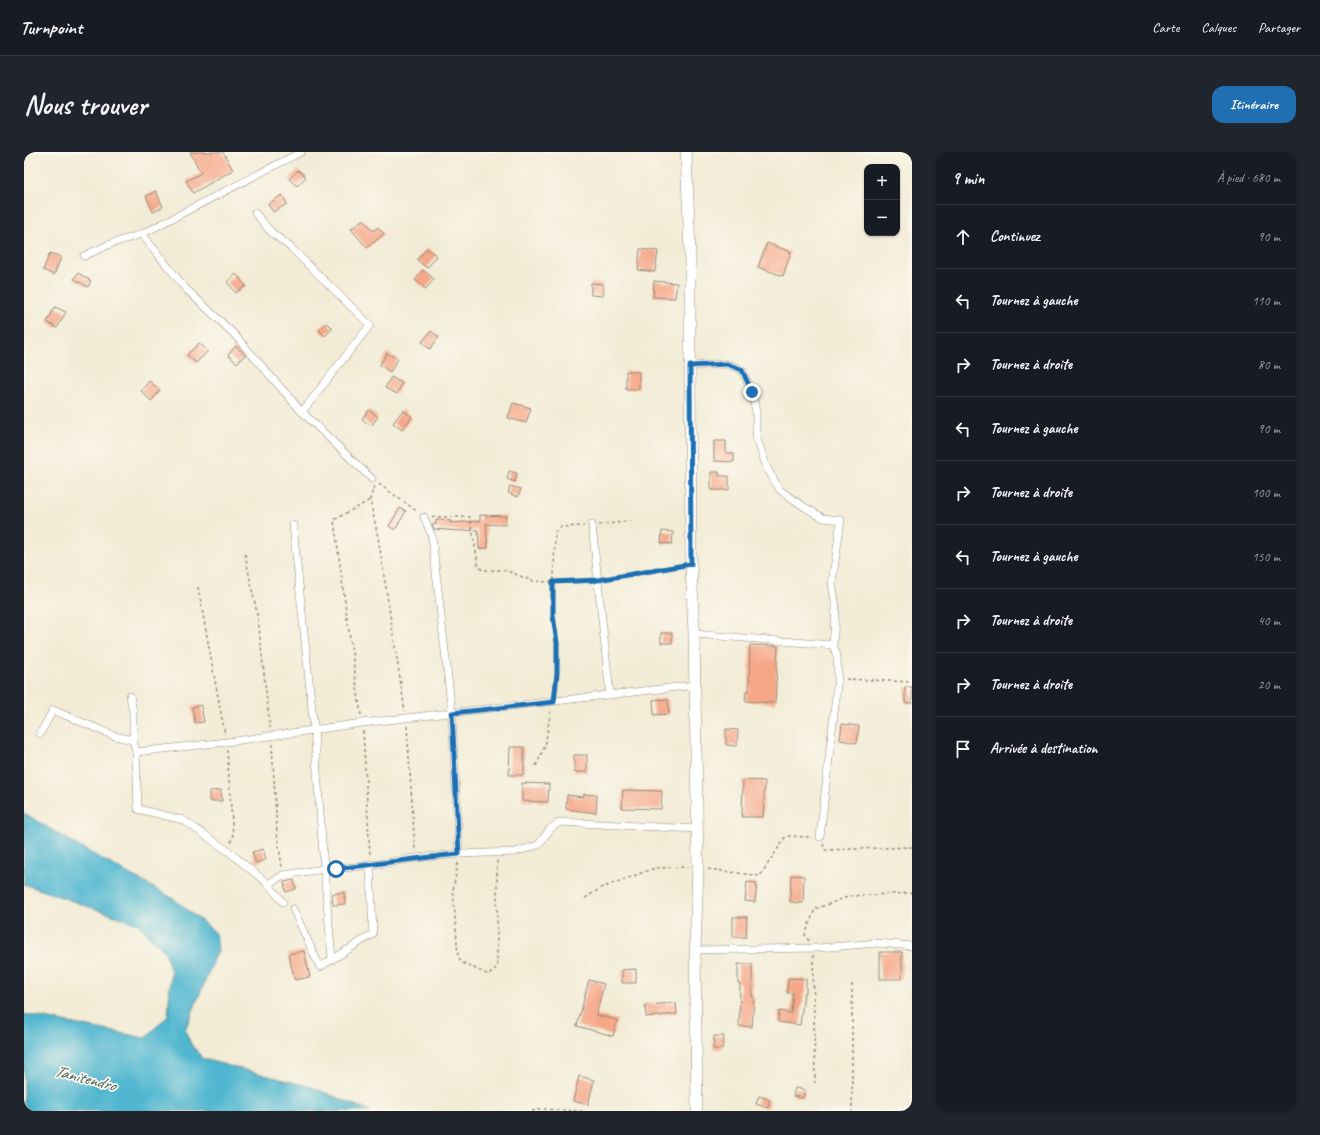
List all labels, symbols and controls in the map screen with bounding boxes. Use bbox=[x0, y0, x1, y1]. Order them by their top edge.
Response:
text: Turnpoint bbox=[20, 16, 82, 40]
text: Carte bbox=[1152, 19, 1179, 36]
text: Calques bbox=[1201, 19, 1236, 36]
text: Partager bbox=[1258, 19, 1300, 36]
button: Itinéraire bbox=[1212, 86, 1296, 123]
text: Nous trouver bbox=[24, 87, 147, 122]
map controls bbox=[864, 164, 900, 236]
button: + bbox=[864, 164, 900, 200]
text: 9 min bbox=[952, 168, 984, 189]
text: À pied · 680 m bbox=[1217, 170, 1280, 186]
button: − bbox=[864, 200, 900, 236]
icon: ahead bbox=[952, 226, 974, 248]
text: Continuez bbox=[990, 227, 1040, 246]
text: 90 m bbox=[1258, 229, 1280, 245]
icon: left bbox=[952, 290, 974, 312]
text: Tournez à gauche bbox=[990, 291, 1077, 310]
text: 110 m bbox=[1252, 293, 1280, 309]
icon: right bbox=[952, 354, 974, 376]
text: Tournez à droite bbox=[990, 355, 1072, 374]
text: 80 m bbox=[1258, 357, 1280, 373]
route end bbox=[743, 383, 761, 401]
icon: left bbox=[952, 418, 974, 440]
text: Tournez à gauche bbox=[990, 419, 1077, 438]
text: 90 m bbox=[1258, 421, 1280, 437]
icon: right bbox=[952, 482, 974, 504]
text: Tournez à droite bbox=[990, 483, 1072, 502]
text: 100 m bbox=[1252, 485, 1280, 501]
icon: left bbox=[952, 546, 974, 568]
text: Tournez à gauche bbox=[990, 547, 1077, 566]
text: 150 m bbox=[1252, 549, 1280, 565]
icon: right bbox=[952, 610, 974, 632]
text: Tournez à droite bbox=[990, 611, 1072, 630]
text: 40 m bbox=[1258, 613, 1280, 629]
icon: right bbox=[952, 674, 974, 696]
text: Tournez à droite bbox=[990, 675, 1072, 694]
text: 20 m bbox=[1258, 677, 1280, 693]
icon: arrive bbox=[952, 738, 974, 760]
text: Arrivée à destination bbox=[990, 739, 1098, 758]
route start bbox=[327, 860, 345, 878]
water label: Tanitendro bbox=[52, 1060, 121, 1096]

